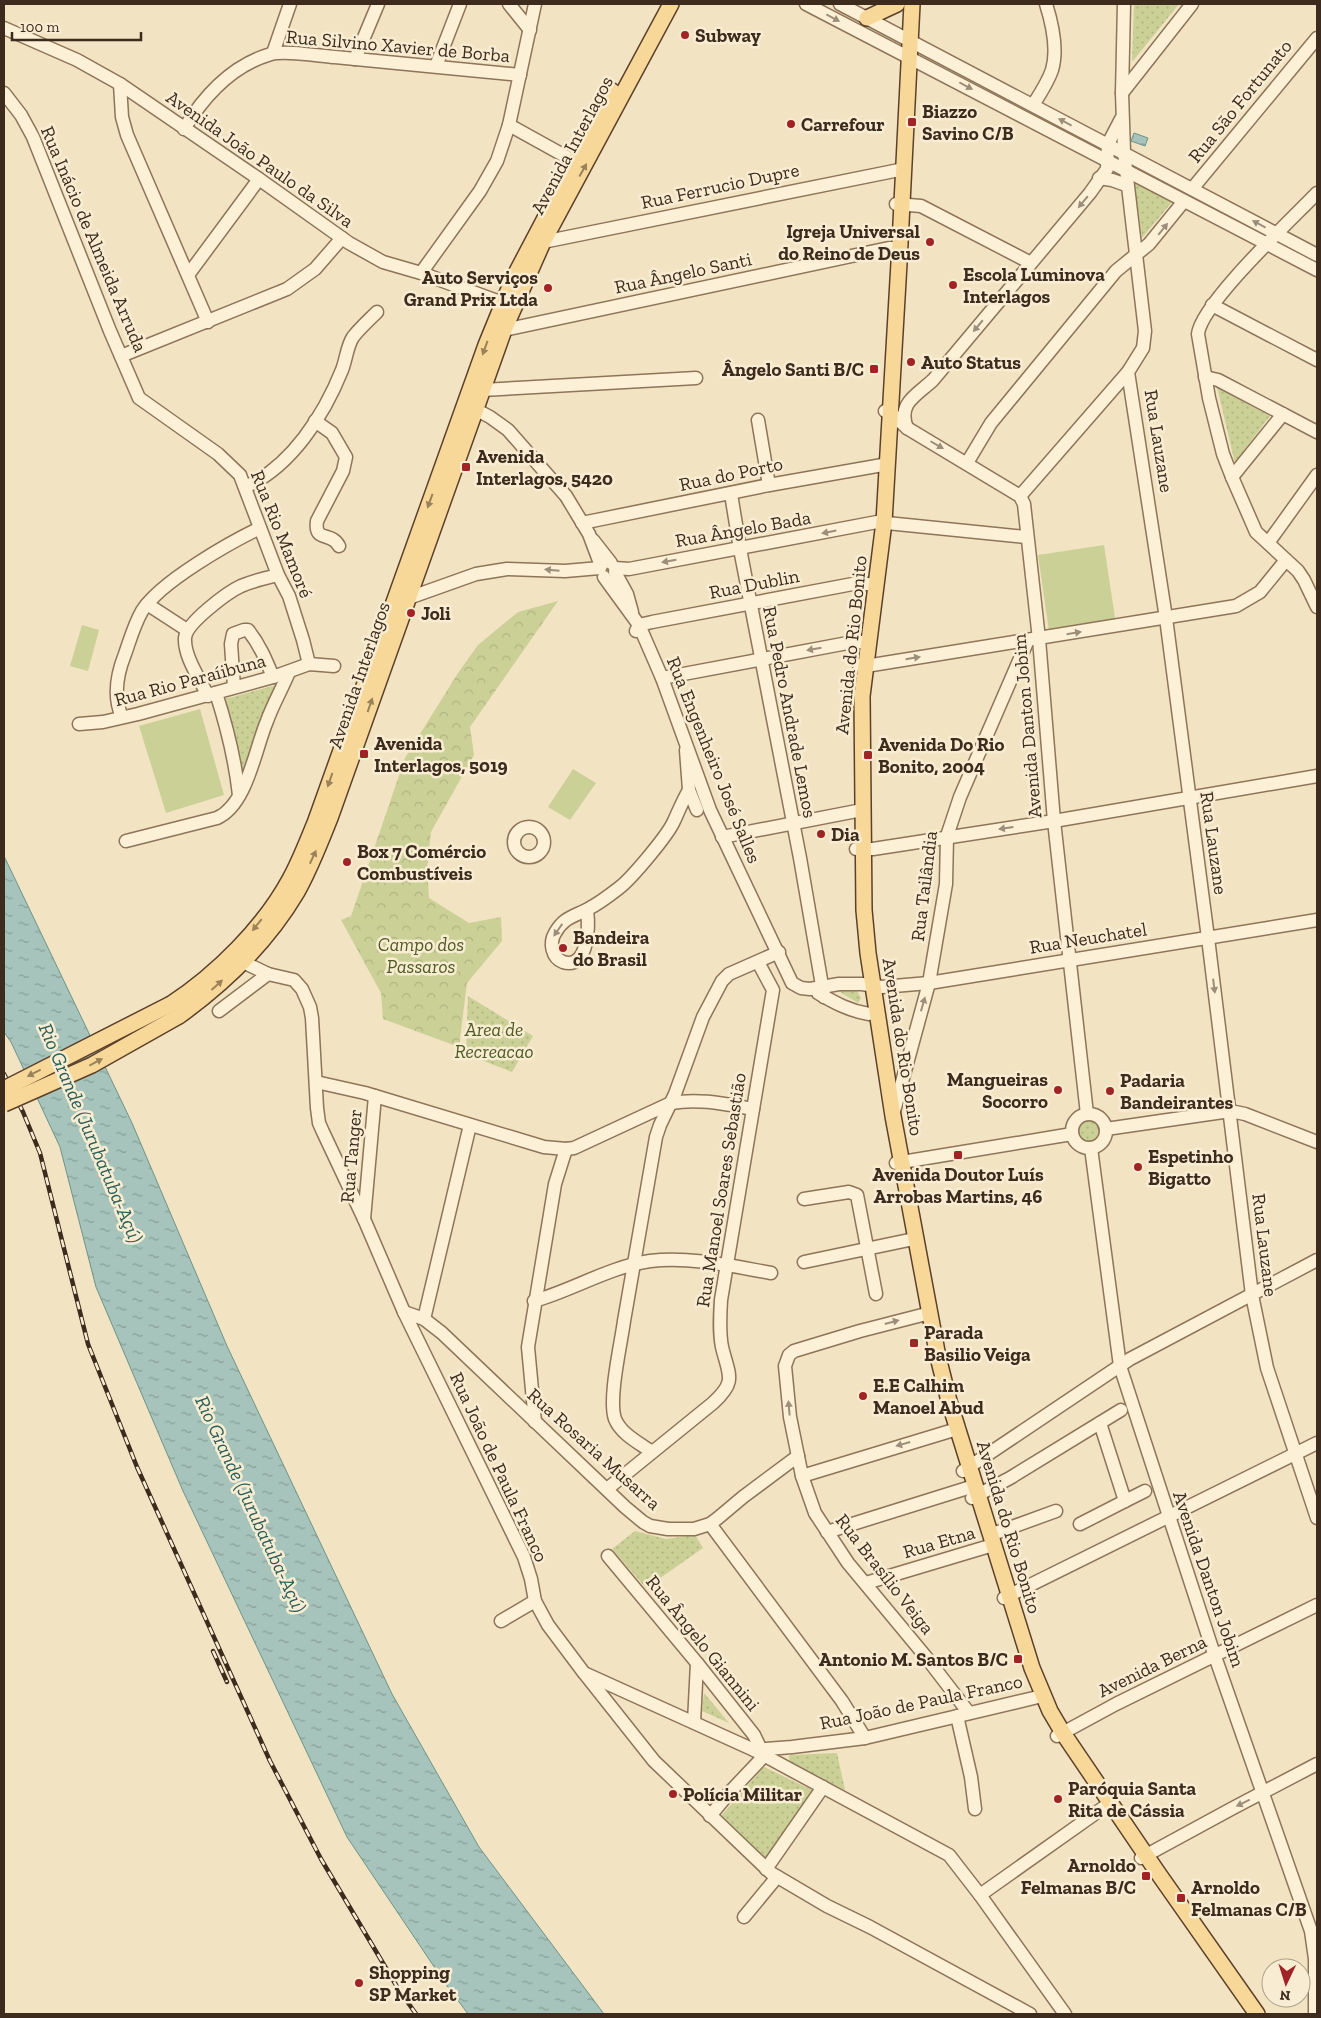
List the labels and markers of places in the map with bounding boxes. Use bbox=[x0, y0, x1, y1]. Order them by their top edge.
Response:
place label: Subway bbox=[695, 24, 761, 47]
marker: Subway bbox=[679, 29, 691, 41]
place label: Biazzo Savino C/B bbox=[922, 100, 1014, 145]
place label: Carrefour bbox=[801, 113, 885, 136]
marker: Biazzo Savino C/B bbox=[906, 116, 918, 128]
marker: Carrefour bbox=[785, 118, 797, 130]
place label: Igreja Universal do Reino de Deus bbox=[778, 220, 921, 265]
marker: Igreja Universal do Reino de Deus bbox=[924, 236, 936, 248]
place label: Escola Luminova Interlagos bbox=[963, 263, 1105, 308]
place label: Auto Serviços Grand Prix Ltda bbox=[404, 266, 538, 311]
marker: Escola Luminova Interlagos bbox=[947, 279, 959, 291]
marker: Auto Serviços Grand Prix Ltda bbox=[542, 282, 554, 294]
place label: Auto Status bbox=[921, 351, 1021, 374]
marker: Auto Status bbox=[905, 356, 917, 368]
place label: Ângelo Santi B/C bbox=[722, 358, 864, 381]
marker: Ângelo Santi B/C bbox=[868, 363, 880, 375]
place label: Avenida Interlagos, 5420 bbox=[476, 445, 613, 490]
marker: Avenida Interlagos, 5420 bbox=[460, 461, 472, 473]
place label: Joli bbox=[421, 602, 451, 625]
marker: Joli bbox=[405, 607, 417, 619]
place label: Avenida Interlagos, 5019 bbox=[374, 732, 508, 777]
place label: Avenida Do Rio Bonito, 2004 bbox=[878, 733, 1004, 778]
marker: Avenida Interlagos, 5019 bbox=[358, 748, 370, 760]
marker: Avenida Do Rio Bonito, 2004 bbox=[862, 749, 874, 761]
place label: Dia bbox=[831, 823, 860, 846]
marker: Dia bbox=[815, 828, 827, 840]
place label: Box 7 Comércio Combustíveis bbox=[357, 840, 486, 885]
marker: Box 7 Comércio Combustíveis bbox=[341, 856, 353, 868]
place label: Bandeira do Brasil bbox=[573, 926, 650, 971]
marker: Bandeira do Brasil bbox=[557, 942, 569, 954]
place label: Mangueiras Socorro bbox=[947, 1068, 1048, 1113]
place label: Padaria Bandeirantes bbox=[1120, 1069, 1233, 1114]
marker: Mangueiras Socorro bbox=[1052, 1084, 1064, 1096]
marker: Padaria Bandeirantes bbox=[1104, 1085, 1116, 1097]
place label: Espetinho Bigatto bbox=[1148, 1145, 1234, 1190]
marker: Avenida Doutor Luís Arrobas Martins, 46 bbox=[952, 1149, 964, 1161]
marker: Espetinho Bigatto bbox=[1132, 1161, 1144, 1173]
place label: Avenida Doutor Luís Arrobas Martins, 46 bbox=[872, 1163, 1044, 1208]
place label: Parada Basilio Veiga bbox=[924, 1321, 1031, 1366]
marker: Parada Basilio Veiga bbox=[908, 1337, 920, 1349]
place label: E.E Calhim Manoel Abud bbox=[873, 1374, 984, 1419]
marker: E.E Calhim Manoel Abud bbox=[857, 1390, 869, 1402]
place label: Antonio M. Santos B/C bbox=[819, 1648, 1008, 1671]
marker: Antonio M. Santos B/C bbox=[1012, 1653, 1024, 1665]
place label: Paróquia Santa Rita de Cássia bbox=[1068, 1777, 1197, 1822]
place label: Polícia Militar bbox=[683, 1783, 803, 1806]
marker: Polícia Militar bbox=[667, 1788, 679, 1800]
marker: Paróquia Santa Rita de Cássia bbox=[1052, 1793, 1064, 1805]
place label: Arnoldo Felmanas B/C bbox=[1021, 1854, 1136, 1899]
marker: Arnoldo Felmanas B/C bbox=[1140, 1870, 1152, 1882]
place label: Arnoldo Felmanas C/B bbox=[1191, 1876, 1307, 1921]
marker: Arnoldo Felmanas C/B bbox=[1175, 1892, 1187, 1904]
place label: Shopping SP Market bbox=[369, 1961, 457, 2006]
marker: Shopping SP Market bbox=[353, 1977, 365, 1989]

